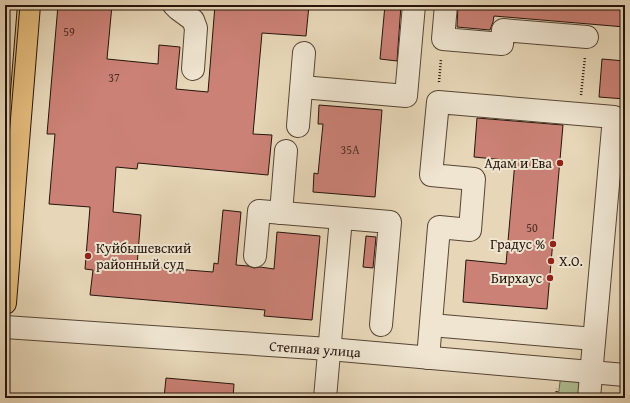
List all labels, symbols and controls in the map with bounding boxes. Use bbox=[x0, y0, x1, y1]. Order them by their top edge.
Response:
house number: 59 bbox=[63, 23, 75, 40]
house number: 37 bbox=[108, 69, 120, 86]
house number: 35А bbox=[341, 141, 360, 158]
place label: Адам и Ева bbox=[484, 153, 552, 173]
marker: Адам и Ева bbox=[555, 158, 565, 168]
house number: 50 bbox=[526, 219, 538, 236]
place label: Градус % bbox=[490, 234, 545, 254]
place label: Куйбышевский районный суд bbox=[96, 238, 191, 274]
marker: Градус % bbox=[548, 239, 558, 249]
marker: Куйбышевский районный суд bbox=[83, 251, 93, 261]
place label: X.O. bbox=[559, 251, 583, 271]
marker: X.O. bbox=[546, 256, 556, 266]
place label: Бирхаус bbox=[491, 268, 542, 288]
marker: Бирхаус bbox=[545, 273, 555, 283]
street label: Степная улица bbox=[269, 336, 362, 362]

